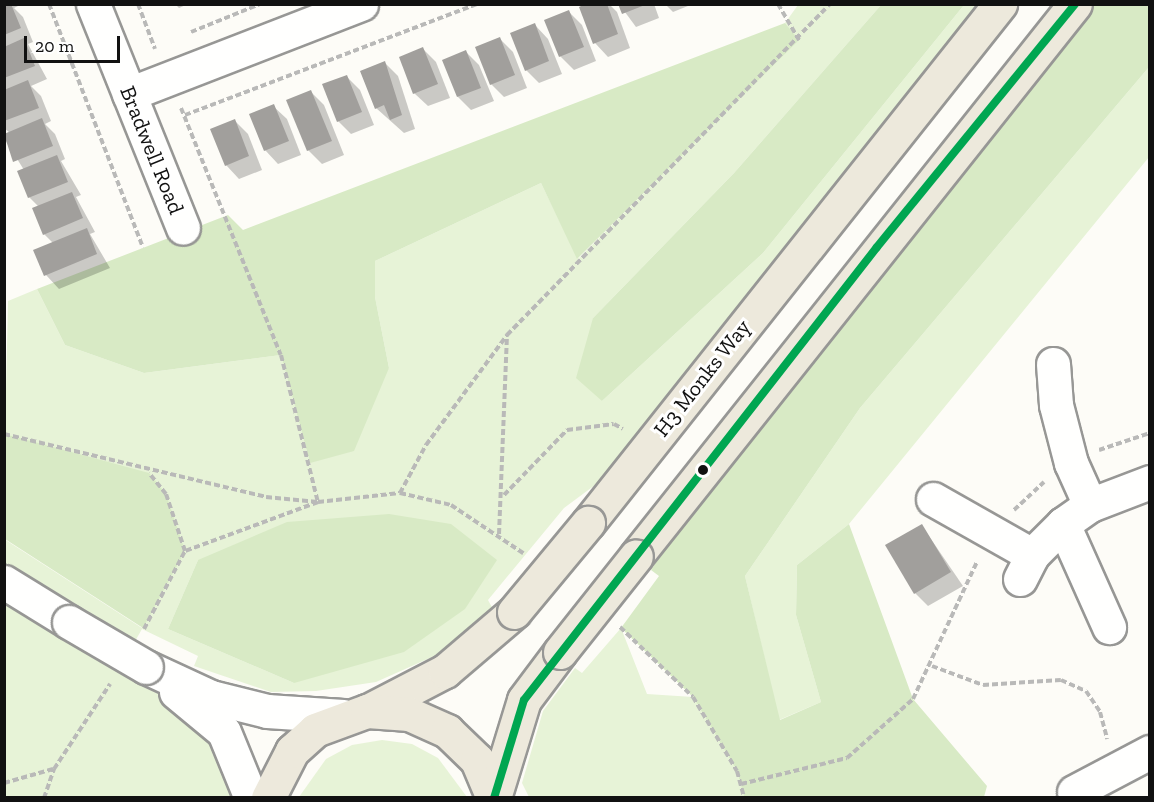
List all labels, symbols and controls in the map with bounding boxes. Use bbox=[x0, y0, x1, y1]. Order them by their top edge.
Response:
scale bar bbox=[27, 24, 123, 62]
text: 20 m bbox=[35, 35, 74, 57]
street label: Bradwell Road bbox=[114, 82, 190, 218]
street label: H3 Monks Way bbox=[648, 314, 756, 442]
unlabelled marker bbox=[697, 464, 709, 476]

